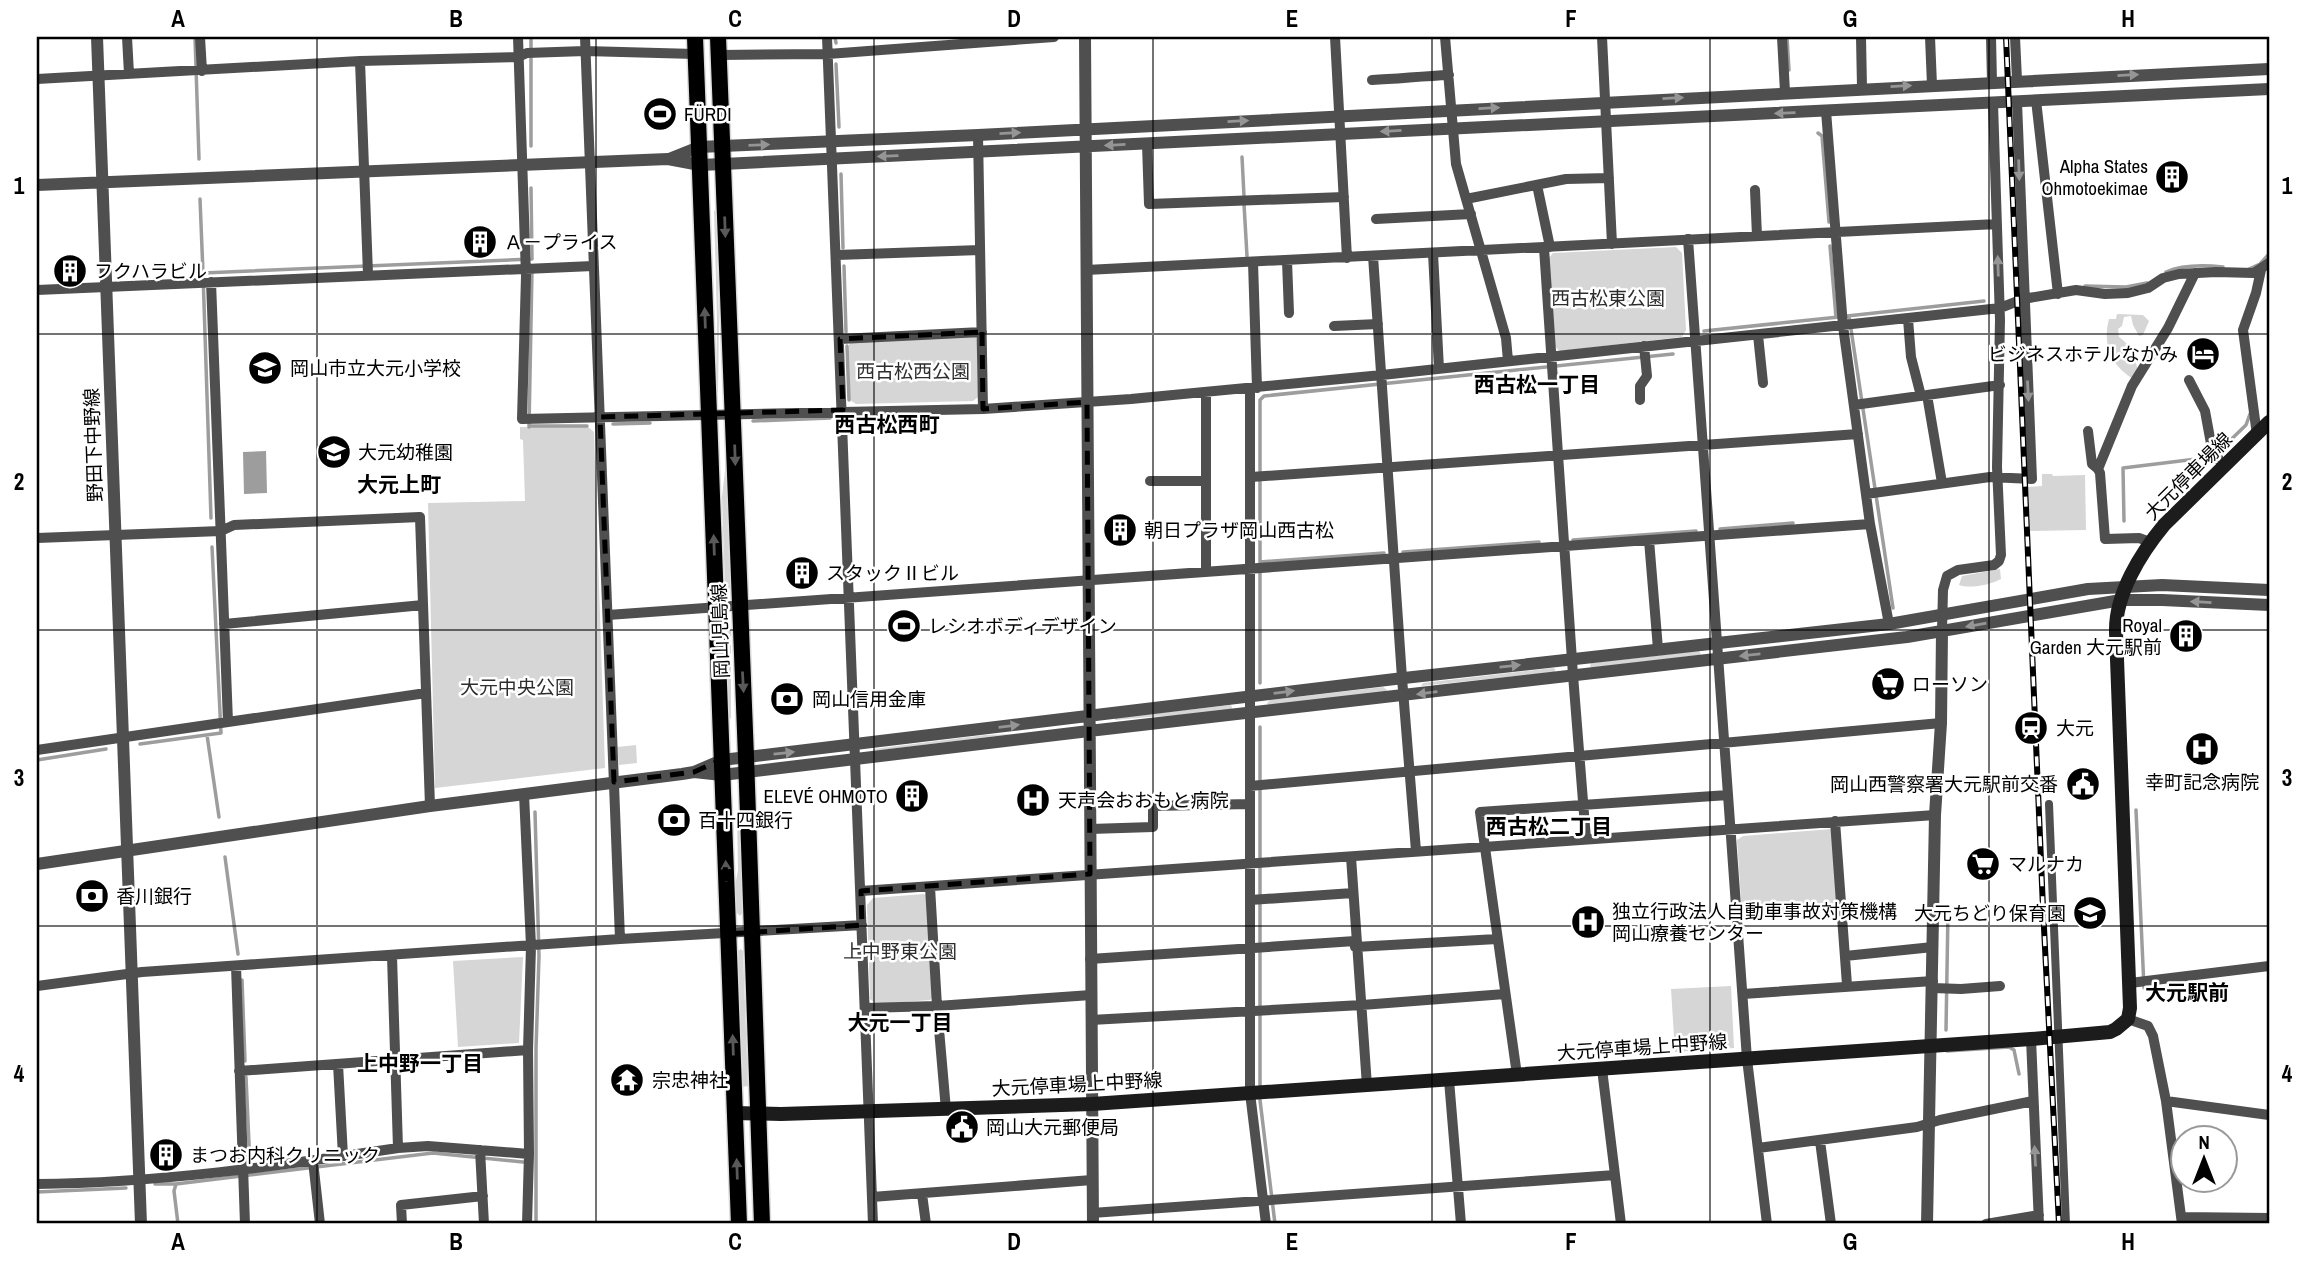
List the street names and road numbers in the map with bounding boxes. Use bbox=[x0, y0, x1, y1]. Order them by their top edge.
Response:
street label: 野田下中野線 bbox=[78, 388, 108, 502]
street label: 大元停車場線 bbox=[2138, 426, 2238, 526]
street label: 岡山児島線 bbox=[705, 583, 735, 679]
street label: 大元停車場上中野線 bbox=[1556, 1028, 1728, 1066]
street label: 大元停車場上中野線 bbox=[991, 1067, 1163, 1101]

